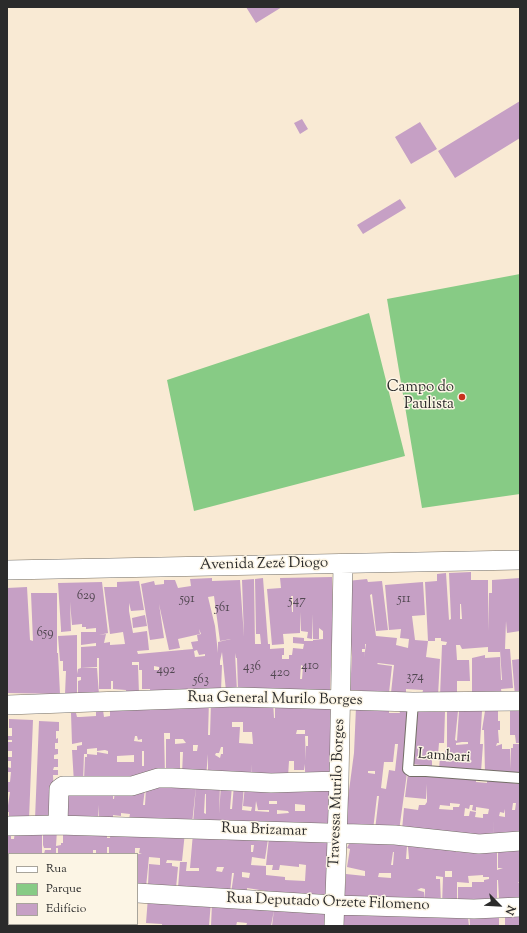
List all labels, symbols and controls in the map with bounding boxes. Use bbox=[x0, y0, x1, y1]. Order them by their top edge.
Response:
place label: Campo do Paulista bbox=[387, 379, 454, 414]
marker: Campo do Paulista bbox=[457, 392, 467, 402]
street label: Avenida Zezé Diogo bbox=[200, 555, 328, 575]
house number: 629 bbox=[77, 589, 95, 605]
house number: 591 bbox=[179, 592, 195, 608]
house number: 511 bbox=[397, 592, 411, 608]
house number: 547 bbox=[288, 594, 306, 610]
house number: 561 bbox=[214, 601, 230, 617]
house number: 659 bbox=[36, 626, 54, 642]
house number: 410 bbox=[301, 659, 319, 675]
house number: 436 bbox=[243, 660, 261, 676]
house number: 492 bbox=[157, 663, 175, 679]
house number: 420 bbox=[270, 666, 290, 682]
house number: 374 bbox=[406, 670, 424, 686]
house number: 563 bbox=[193, 673, 209, 689]
street label: Rua General Murilo Borges bbox=[187, 689, 363, 711]
street label: Travessa Murilo Borges bbox=[326, 718, 350, 868]
street label: Lambari bbox=[417, 746, 471, 768]
street label: Rua Brizamar bbox=[221, 821, 307, 841]
legend bbox=[8, 853, 138, 925]
text: Rua bbox=[46, 860, 67, 878]
text: Parque bbox=[46, 880, 82, 898]
north arrow bbox=[479, 885, 519, 925]
street label: Rua Deputado Orzete Filomeno bbox=[226, 890, 430, 916]
text: Edifício bbox=[46, 900, 86, 918]
text: N bbox=[501, 903, 519, 917]

